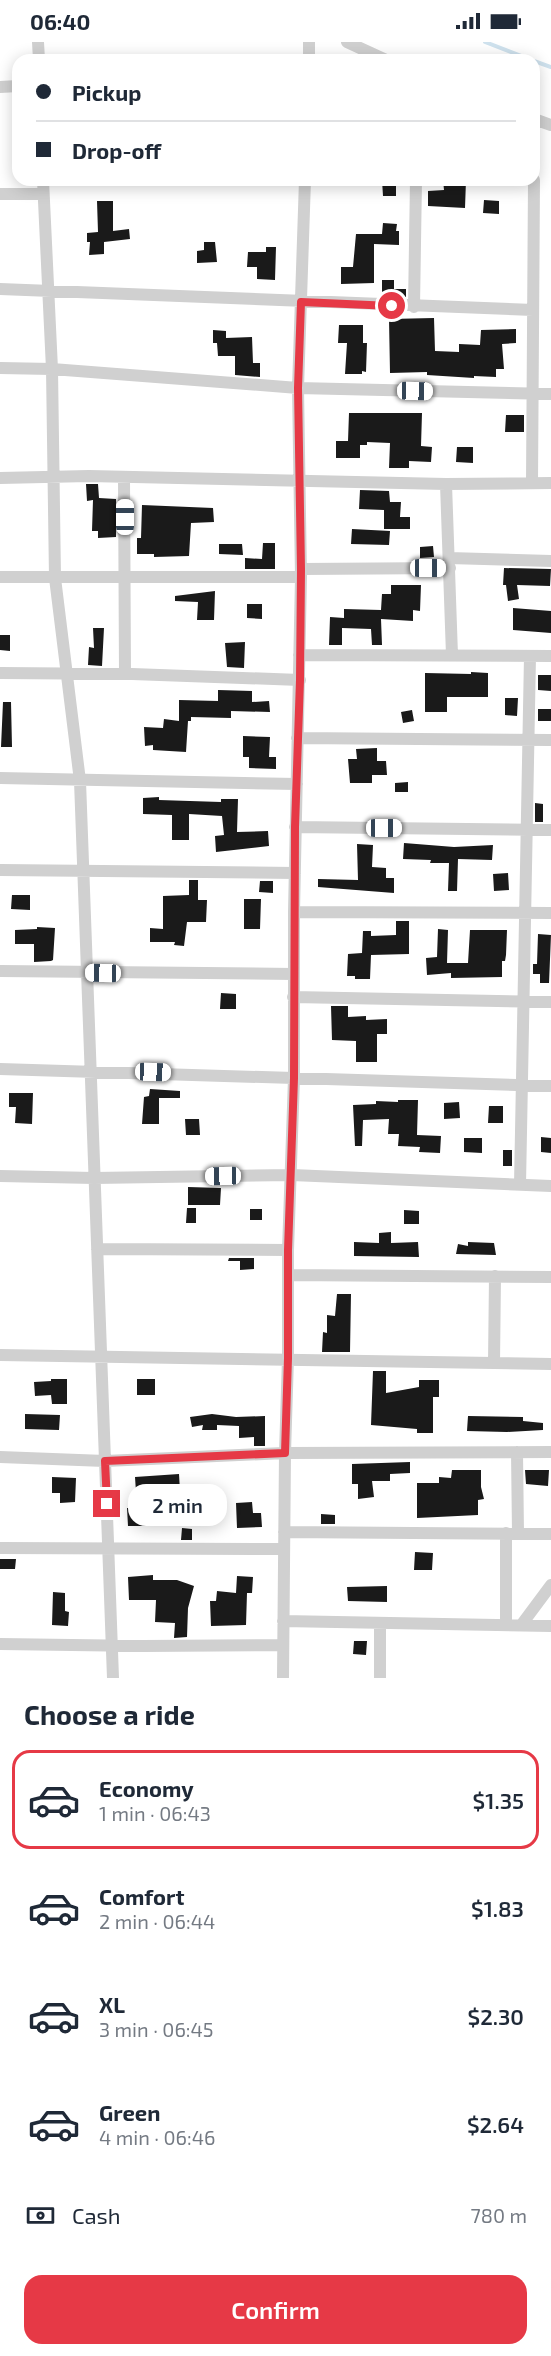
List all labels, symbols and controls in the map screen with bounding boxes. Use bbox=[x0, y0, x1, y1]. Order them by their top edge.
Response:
text: 06:40 bbox=[30, 8, 90, 34]
text: Pickup bbox=[72, 79, 141, 105]
text: Drop-off bbox=[72, 137, 161, 163]
route start bbox=[378, 292, 405, 319]
car bbox=[397, 382, 433, 400]
car bbox=[116, 499, 134, 535]
car bbox=[410, 559, 446, 577]
car bbox=[366, 819, 402, 837]
car bbox=[85, 964, 121, 982]
car bbox=[135, 1062, 171, 1082]
car bbox=[205, 1167, 241, 1185]
callout: 2 min bbox=[128, 1483, 227, 1525]
route end bbox=[93, 1490, 120, 1517]
text: 2 min bbox=[152, 1493, 203, 1517]
text: Choose a ride bbox=[24, 1698, 195, 1730]
icon: car bbox=[27, 1773, 81, 1827]
text: Economy bbox=[99, 1775, 194, 1801]
text: $1.35 bbox=[473, 1787, 524, 1813]
text: 1 min · 06:43 bbox=[99, 1801, 211, 1825]
icon: car bbox=[27, 1881, 81, 1935]
text: Comfort bbox=[99, 1883, 184, 1909]
text: $1.83 bbox=[471, 1895, 524, 1921]
text: 2 min · 06:44 bbox=[99, 1909, 215, 1933]
icon: car bbox=[27, 1989, 81, 2043]
text: XL bbox=[99, 1991, 125, 2017]
text: $2.30 bbox=[468, 2003, 524, 2029]
text: 3 min · 06:45 bbox=[99, 2017, 214, 2041]
icon: car bbox=[27, 2097, 81, 2151]
text: Green bbox=[99, 2099, 161, 2125]
text: $2.64 bbox=[467, 2111, 524, 2137]
text: 4 min · 06:46 bbox=[99, 2125, 215, 2149]
icon: cash bbox=[24, 2199, 57, 2232]
text: Cash bbox=[72, 2202, 121, 2228]
text: 780 m bbox=[471, 2203, 527, 2227]
button: Confirm bbox=[24, 2275, 527, 2344]

